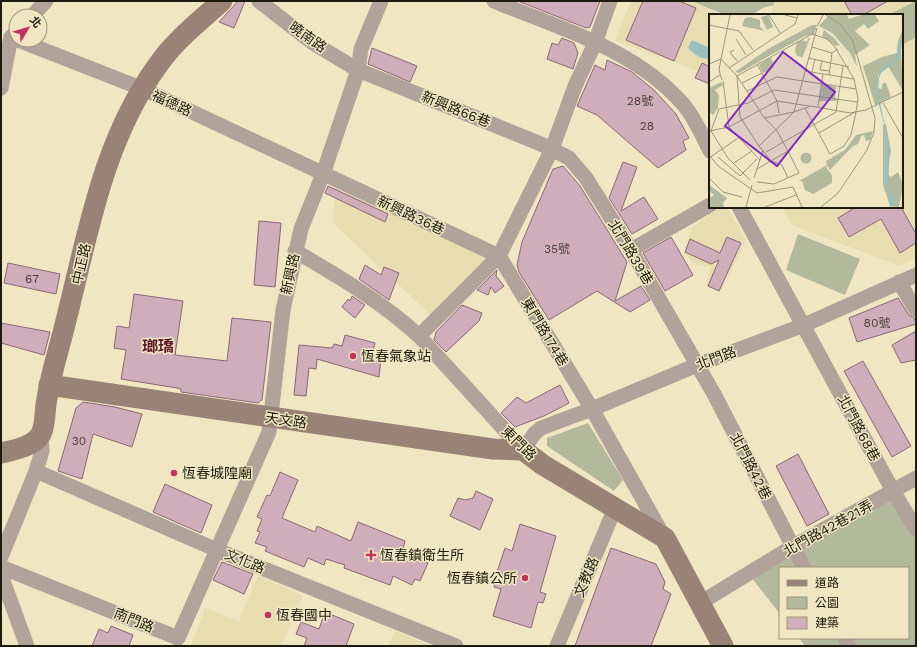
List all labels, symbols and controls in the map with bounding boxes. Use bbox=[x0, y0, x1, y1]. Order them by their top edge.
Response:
north arrow bbox=[8, 8, 48, 48]
text: 北 bbox=[27, 14, 44, 30]
inset map bbox=[709, 14, 903, 208]
street label: 曉南路 bbox=[286, 18, 330, 56]
street label: 福德路 bbox=[150, 87, 194, 119]
street label: 新興路66巷 bbox=[419, 88, 493, 130]
house number: 28號 bbox=[627, 94, 653, 108]
house number: 28 bbox=[640, 119, 654, 133]
street label: 新興路36巷 bbox=[375, 192, 447, 238]
street label: 北門路39巷 bbox=[605, 217, 657, 287]
street label: 中正路 bbox=[68, 242, 94, 286]
house number: 35號 bbox=[544, 242, 570, 256]
street label: 新興路 bbox=[278, 252, 302, 296]
house number: 67 bbox=[25, 272, 39, 286]
street label: 東門路174巷 bbox=[518, 295, 572, 369]
house number: 80號 bbox=[864, 316, 890, 330]
district label: 瑯𤩝 bbox=[142, 337, 174, 356]
street label: 北門路 bbox=[694, 343, 738, 373]
place label: 恆春氣象站 bbox=[361, 348, 431, 364]
marker: 恆春氣象站 bbox=[348, 351, 358, 361]
street label: 北門路68巷 bbox=[835, 392, 883, 464]
street label: 天文路 bbox=[264, 409, 308, 431]
street label: 東門路 bbox=[498, 423, 540, 463]
street label: 北門路42巷 bbox=[727, 430, 775, 502]
house number: 30 bbox=[72, 434, 86, 448]
place label: 恆春城隍廟 bbox=[182, 465, 252, 481]
marker: 恆春城隍廟 bbox=[169, 468, 179, 478]
street label: 北門路42巷21弄 bbox=[780, 497, 876, 559]
street label: 文化路 bbox=[223, 546, 267, 576]
place label: 恆春鎮衛生所 bbox=[380, 547, 464, 563]
marker: 恆春鎮衛生所 bbox=[365, 549, 377, 561]
street label: 文教路 bbox=[570, 555, 602, 599]
legend bbox=[779, 567, 909, 639]
place label: 恆春鎮公所 bbox=[447, 570, 517, 586]
marker: 恆春鎮公所 bbox=[520, 573, 530, 583]
text: 道路 bbox=[815, 576, 839, 590]
text: 公園 bbox=[815, 596, 839, 610]
street label: 南門路 bbox=[112, 605, 156, 635]
place label: 恆春國中 bbox=[276, 607, 332, 623]
marker: 恆春國中 bbox=[263, 610, 273, 620]
text: 建築 bbox=[815, 616, 839, 630]

